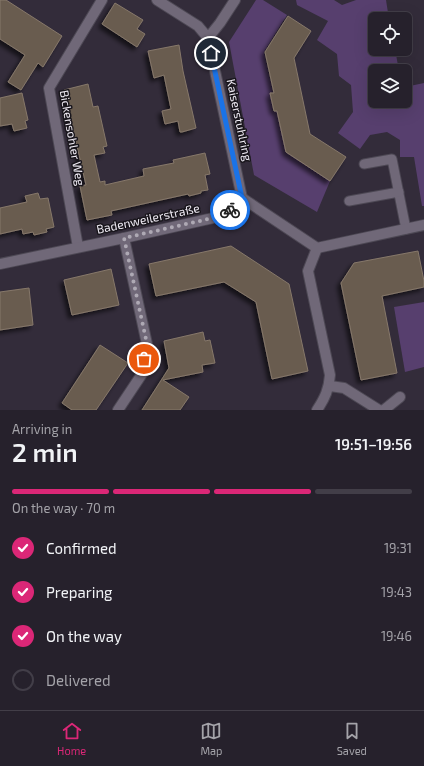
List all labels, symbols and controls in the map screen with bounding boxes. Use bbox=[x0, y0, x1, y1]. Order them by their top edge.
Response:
map controls bbox=[368, 12, 412, 108]
button: locate bbox=[368, 12, 412, 56]
pin bbox=[194, 36, 228, 70]
icon: home bbox=[200, 42, 222, 64]
button: layers bbox=[368, 64, 412, 108]
street label: Kaiserstuhlring bbox=[224, 77, 256, 162]
street label: Bickensohler Weg bbox=[58, 89, 88, 187]
courier bbox=[210, 190, 250, 230]
icon: bike bbox=[219, 199, 241, 221]
street label: Badenweilerstraße bbox=[95, 200, 201, 236]
pin bbox=[127, 342, 161, 376]
icon: bag bbox=[133, 348, 155, 370]
text: Arriving in bbox=[12, 421, 72, 437]
text: 19:51–19:56 bbox=[335, 435, 412, 453]
text: 2 min bbox=[12, 436, 78, 467]
text: On the way · 70 m bbox=[12, 500, 115, 516]
icon: check bbox=[12, 537, 34, 559]
text: Confirmed bbox=[46, 539, 117, 557]
text: 19:31 bbox=[384, 540, 412, 556]
icon: check bbox=[12, 581, 34, 603]
text: Preparing bbox=[46, 583, 112, 601]
text: 19:43 bbox=[381, 584, 412, 600]
icon: check bbox=[12, 625, 34, 647]
text: On the way bbox=[46, 627, 122, 645]
text: 19:46 bbox=[381, 628, 412, 644]
text: Delivered bbox=[46, 671, 111, 689]
tab: Home bbox=[57, 720, 86, 757]
tab: Map bbox=[200, 720, 223, 757]
tab: Saved bbox=[337, 720, 367, 757]

